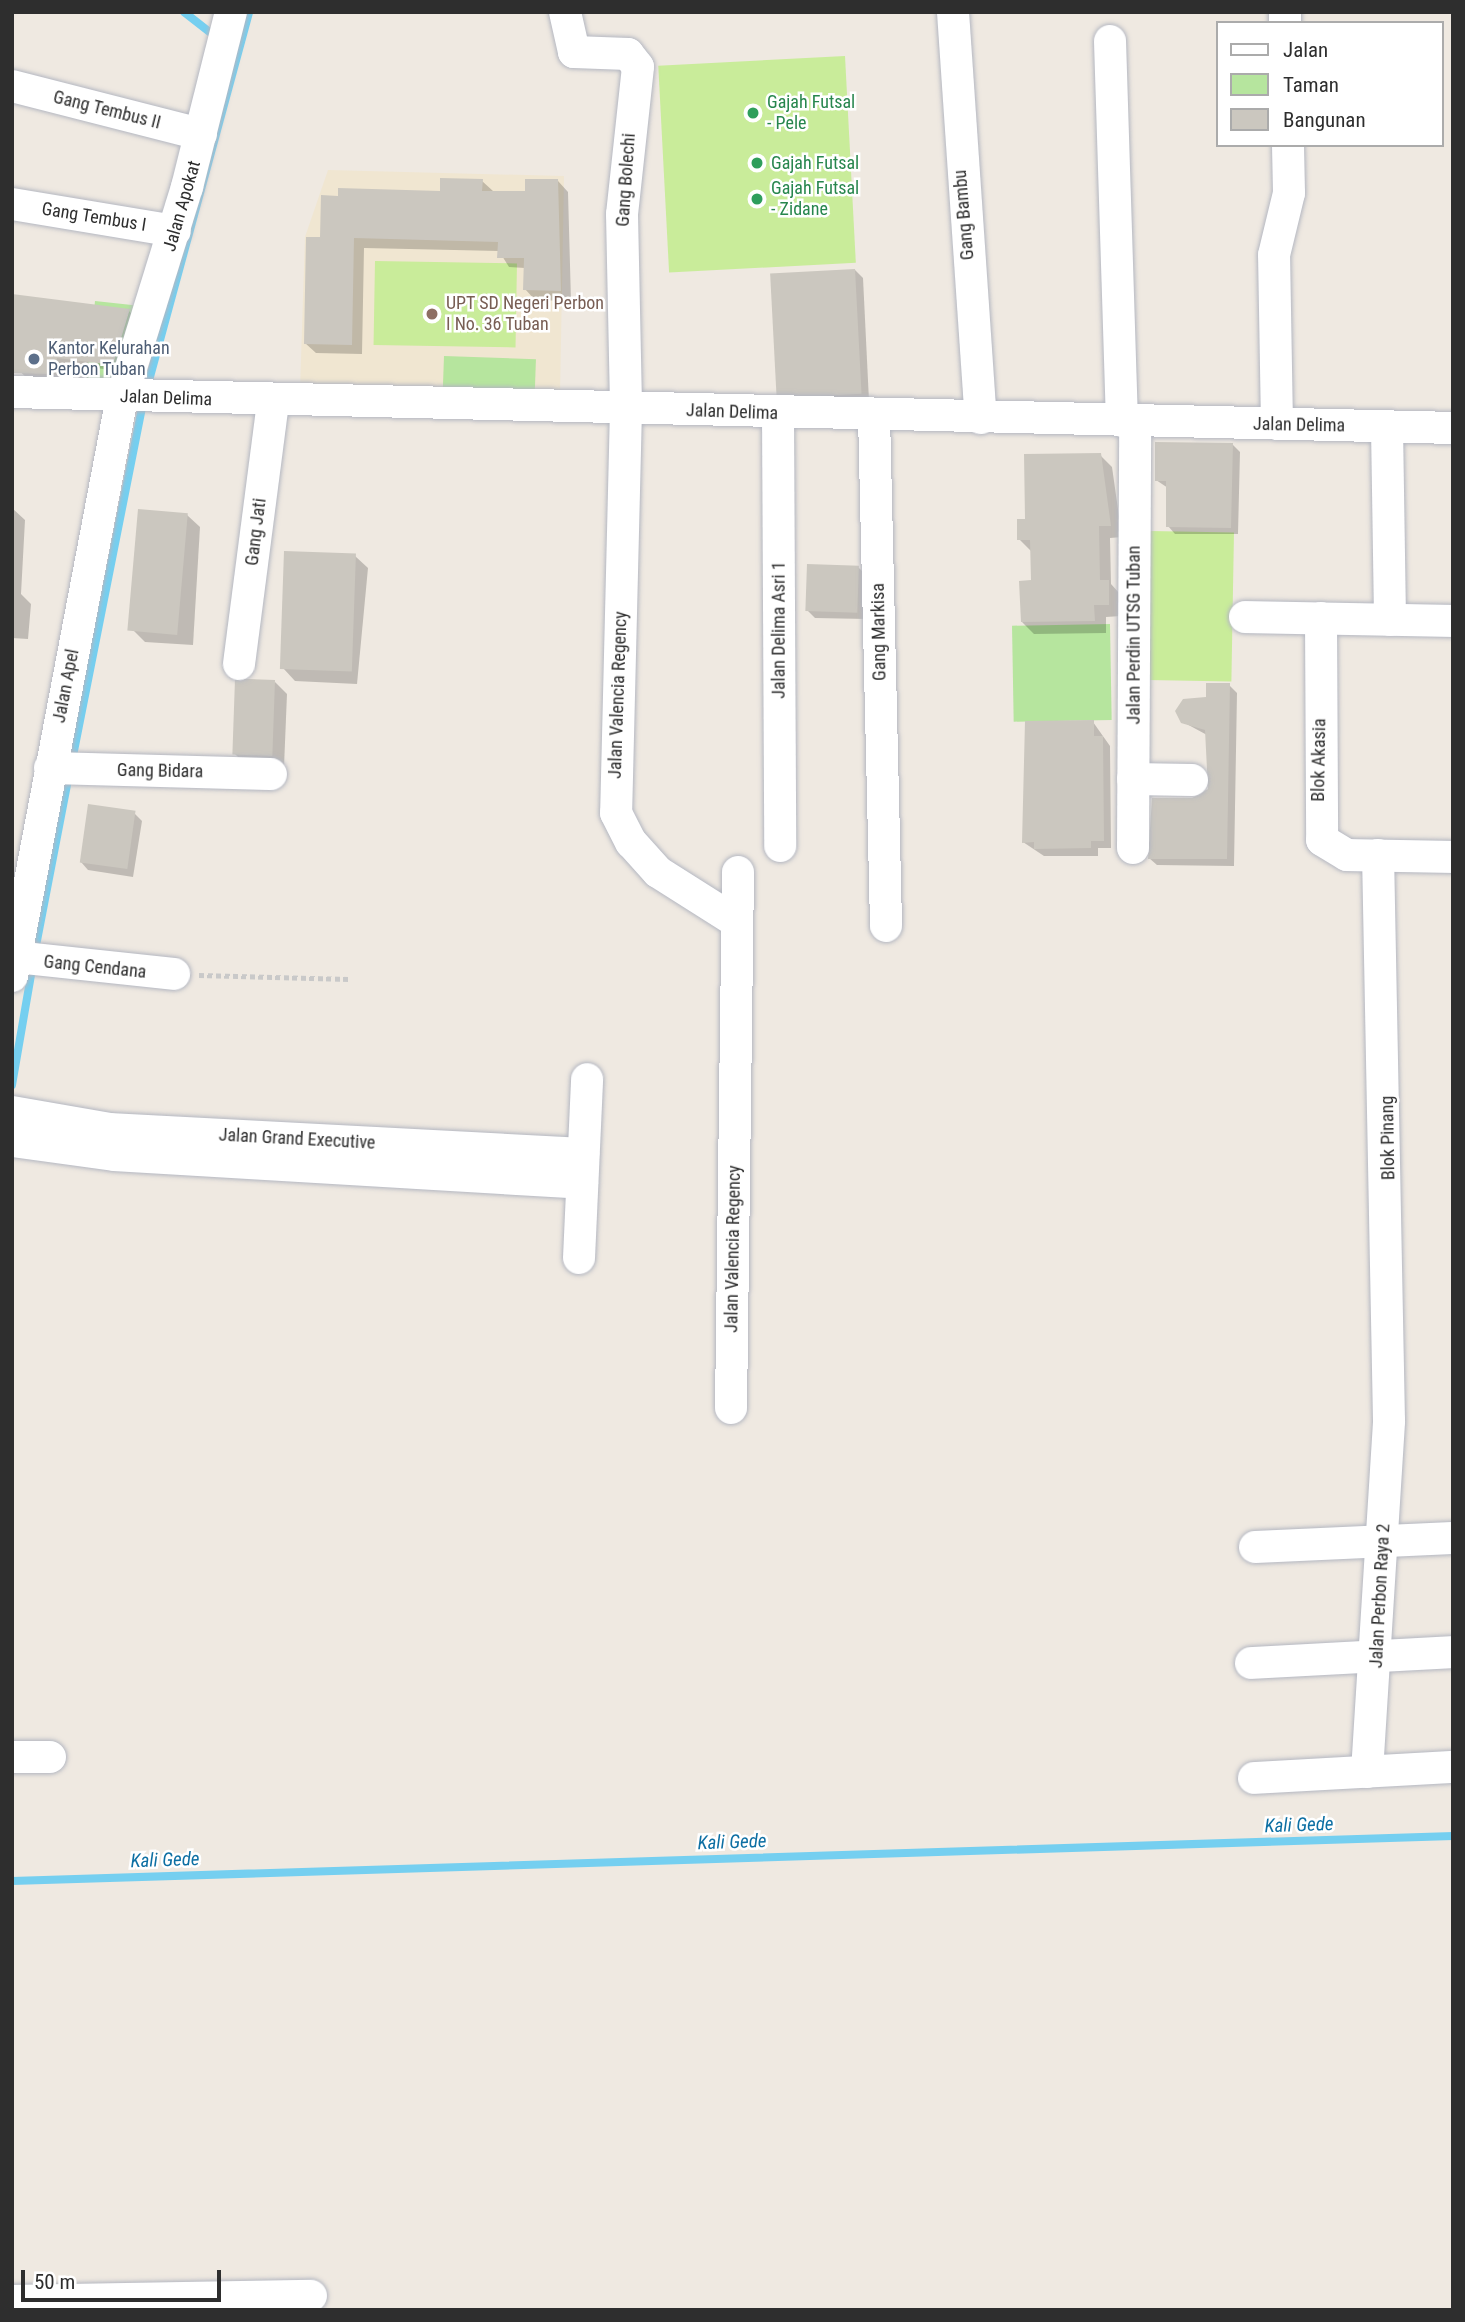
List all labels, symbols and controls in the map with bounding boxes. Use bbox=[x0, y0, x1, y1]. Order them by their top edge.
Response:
legend bbox=[1216, 21, 1444, 147]
text: Jalan bbox=[1283, 38, 1328, 62]
text: Taman bbox=[1283, 73, 1339, 97]
street label: Gang Tembus II bbox=[51, 86, 163, 134]
place label: Gajah Futsal - Pele bbox=[767, 92, 855, 134]
marker: Gajah Futsal - Pele bbox=[745, 105, 761, 121]
text: Bangunan bbox=[1283, 108, 1366, 132]
street label: Gang Bolechi bbox=[612, 133, 640, 227]
place label: Gajah Futsal bbox=[771, 152, 859, 174]
marker: Gajah Futsal bbox=[749, 155, 765, 171]
street label: Jalan Apokat bbox=[159, 158, 205, 254]
street label: Gang Bambu bbox=[949, 169, 979, 261]
place label: Gajah Futsal - Zidane bbox=[771, 178, 859, 220]
marker: Gajah Futsal - Zidane bbox=[749, 191, 765, 207]
street label: Gang Tembus I bbox=[40, 198, 148, 236]
place label: UPT SD Negeri Perbon I No. 36 Tuban bbox=[446, 293, 604, 336]
marker: UPT SD Negeri Perbon I No. 36 Tuban bbox=[424, 306, 440, 322]
place label: Kantor Kelurahan Perbon Tuban bbox=[48, 338, 170, 380]
marker: Kantor Kelurahan Perbon Tuban bbox=[26, 351, 42, 367]
street label: Jalan Delima bbox=[120, 386, 212, 410]
street label: Jalan Delima bbox=[686, 400, 778, 424]
street label: Jalan Delima bbox=[1253, 413, 1345, 437]
street label: Gang Jati bbox=[241, 497, 271, 567]
street label: Jalan Perdin UTSG Tuban bbox=[1123, 545, 1145, 725]
street label: Jalan Delima Asri 1 bbox=[768, 561, 790, 699]
street label: Gang Markisa bbox=[867, 583, 891, 681]
street label: Jalan Valencia Regency bbox=[604, 611, 632, 779]
street label: Jalan Apel bbox=[48, 647, 84, 725]
street label: Blok Akasia bbox=[1307, 718, 1331, 802]
street label: Gang Bidara bbox=[117, 759, 203, 783]
street label: Gang Cendana bbox=[43, 951, 147, 983]
street label: Blok Pinang bbox=[1376, 1096, 1400, 1180]
street label: Jalan Grand Executive bbox=[218, 1124, 376, 1154]
street label: Jalan Valencia Regency bbox=[721, 1165, 745, 1333]
street label: Jalan Perbon Raya 2 bbox=[1365, 1523, 1395, 1669]
water label: Kali Gede bbox=[1264, 1812, 1334, 1838]
water label: Kali Gede bbox=[697, 1829, 767, 1855]
water label: Kali Gede bbox=[130, 1847, 200, 1873]
scale bar bbox=[24, 2256, 224, 2300]
text: 50 m bbox=[34, 2270, 75, 2294]

